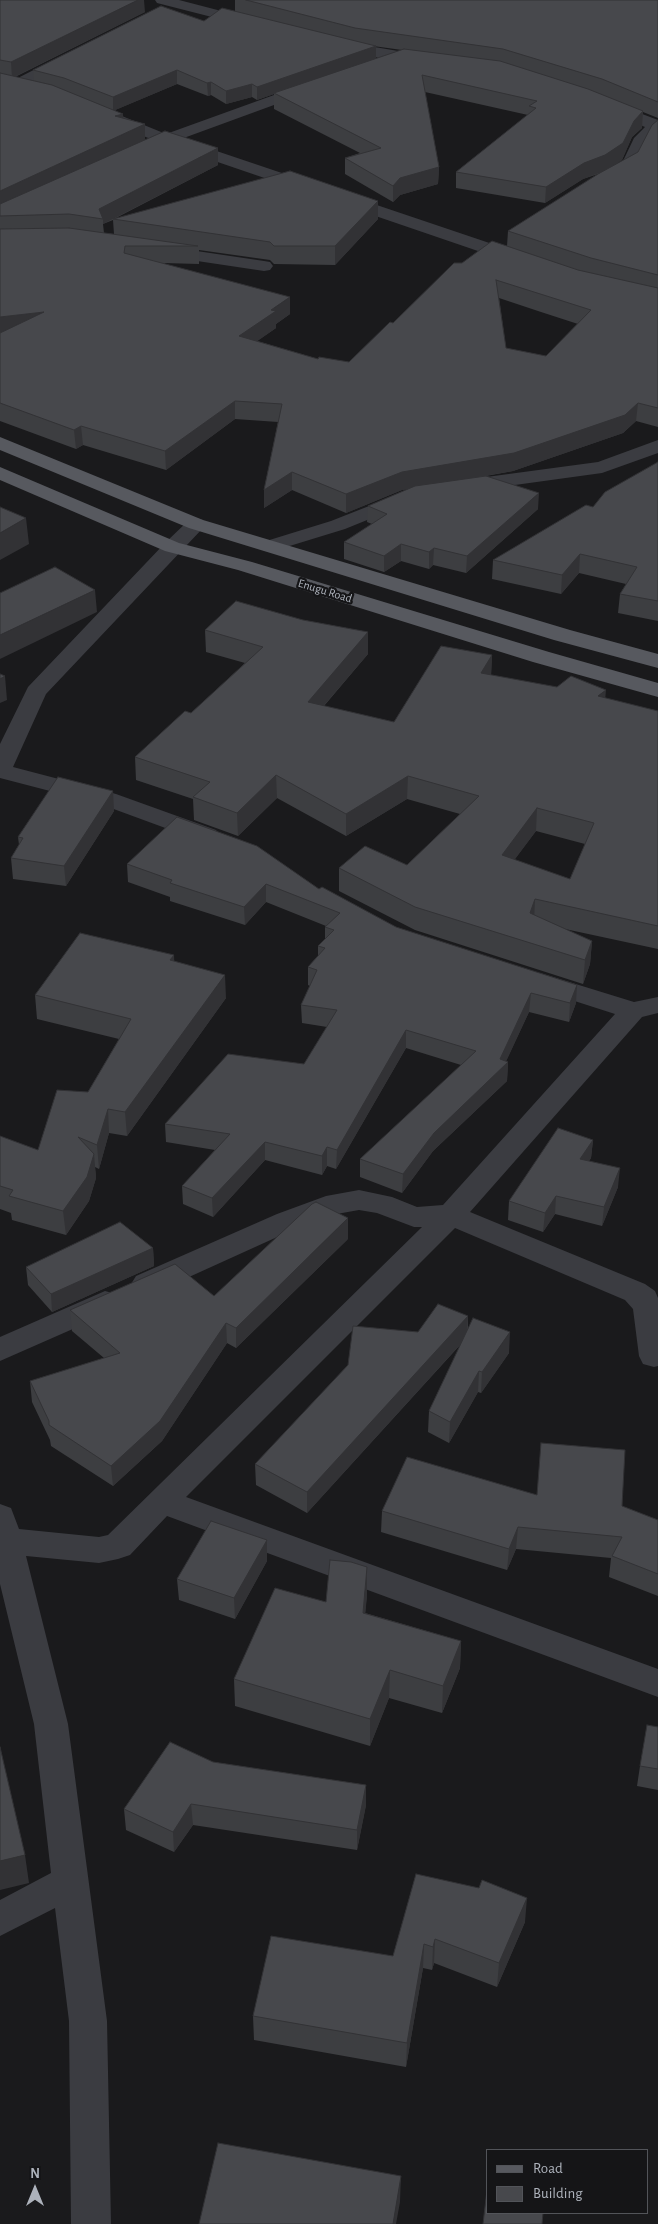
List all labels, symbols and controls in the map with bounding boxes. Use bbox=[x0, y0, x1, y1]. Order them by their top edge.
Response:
street label: Enugu Road bbox=[296, 576, 354, 606]
legend bbox=[486, 2149, 648, 2214]
text: Road bbox=[533, 2161, 563, 2176]
north arrow bbox=[10, 2164, 60, 2214]
text: N bbox=[30, 2167, 40, 2181]
text: Building bbox=[533, 2186, 583, 2201]

